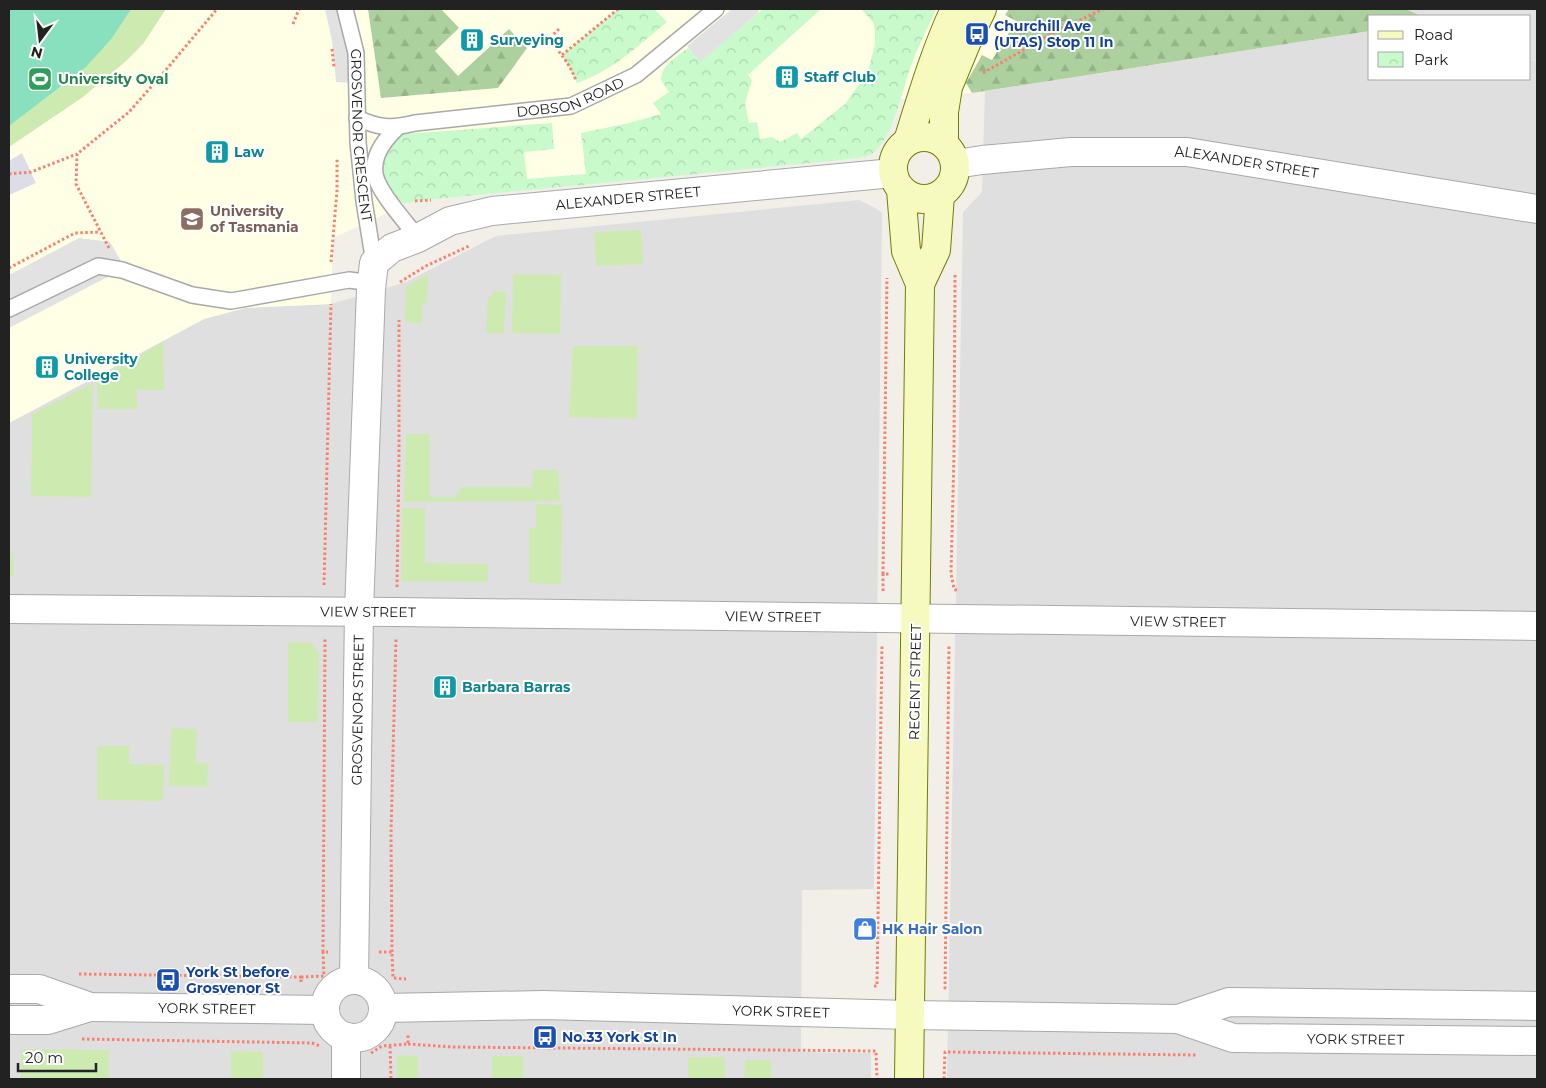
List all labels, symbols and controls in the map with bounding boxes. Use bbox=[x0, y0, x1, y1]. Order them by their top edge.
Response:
north arrow bbox=[15, 15, 65, 65]
legend bbox=[1368, 15, 1531, 80]
place label: Churchill Ave (UTAS) Stop 11 In bbox=[994, 17, 1113, 51]
bus stop icon: Churchill Ave (UTAS) Stop 11 In bbox=[964, 21, 990, 47]
text: Road bbox=[1414, 25, 1453, 44]
building icon: Surveying bbox=[459, 27, 485, 53]
place label: Surveying bbox=[490, 31, 564, 49]
text: N bbox=[29, 42, 44, 63]
street label: GROSVENOR CRESCENT bbox=[347, 48, 376, 223]
text: Park bbox=[1414, 50, 1448, 69]
building icon: Staff Club bbox=[774, 64, 800, 90]
sports icon: University Oval bbox=[27, 66, 53, 92]
place label: Staff Club bbox=[804, 68, 876, 86]
place label: University Oval bbox=[58, 70, 168, 88]
street label: DOBSON ROAD bbox=[515, 73, 627, 121]
building icon: Law bbox=[204, 139, 230, 165]
place label: Law bbox=[234, 143, 265, 161]
street label: ALEXANDER STREET bbox=[1174, 143, 1320, 182]
street label: ALEXANDER STREET bbox=[555, 182, 702, 214]
place label: University of Tasmania bbox=[210, 202, 299, 236]
school or university icon: University of Tasmania bbox=[179, 206, 205, 232]
place label: University College bbox=[64, 350, 138, 384]
building icon: University College bbox=[34, 354, 60, 380]
street label: VIEW STREET bbox=[320, 602, 416, 621]
street label: VIEW STREET bbox=[725, 607, 821, 626]
street label: VIEW STREET bbox=[1130, 612, 1226, 631]
street label: REGENT STREET bbox=[905, 624, 925, 740]
street label: GROSVENOR STREET bbox=[348, 635, 368, 785]
building icon: Barbara Barras bbox=[432, 674, 458, 700]
place label: Barbara Barras bbox=[462, 678, 571, 696]
shop icon: HK Hair Salon bbox=[852, 916, 878, 942]
place label: HK Hair Salon bbox=[882, 920, 982, 938]
place label: York St before Grosvenor St bbox=[185, 963, 290, 997]
bus stop icon: York St before Grosvenor St bbox=[155, 967, 181, 993]
street label: YORK STREET bbox=[158, 999, 256, 1018]
street label: YORK STREET bbox=[732, 1001, 830, 1022]
bus stop icon: No.33 York St In bbox=[532, 1024, 558, 1050]
place label: No.33 York St In bbox=[562, 1028, 677, 1046]
street label: YORK STREET bbox=[1307, 1030, 1404, 1049]
scale bar bbox=[18, 1040, 95, 1072]
text: 20 m bbox=[25, 1048, 63, 1067]

